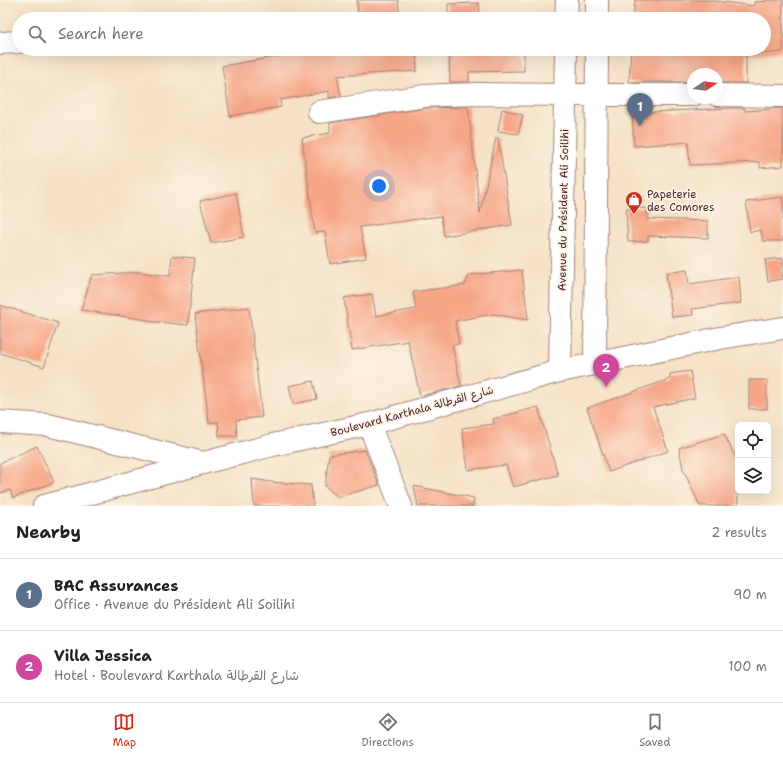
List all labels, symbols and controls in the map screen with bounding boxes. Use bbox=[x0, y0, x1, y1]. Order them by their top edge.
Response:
search box bbox=[12, 12, 771, 56]
icon: search bbox=[26, 23, 48, 45]
text: Search here bbox=[58, 24, 144, 44]
north arrow bbox=[687, 68, 723, 104]
pin: 1 bbox=[627, 93, 653, 126]
street label: Avenue du Président Ali Soilihi bbox=[555, 129, 572, 291]
your location bbox=[369, 176, 389, 196]
place label: Papeterie des Comores bbox=[647, 187, 714, 215]
shop icon: Papeterie des Comores bbox=[624, 190, 644, 215]
pin: 2 bbox=[593, 354, 619, 387]
street label: Boulevard Karthala شارع القرطالة bbox=[329, 382, 496, 441]
map controls bbox=[735, 422, 771, 494]
button: locate bbox=[735, 422, 771, 458]
button: layers bbox=[735, 458, 771, 494]
text: Nearby bbox=[16, 521, 81, 543]
text: 2 results bbox=[711, 524, 767, 541]
text: BAC Assurances bbox=[54, 576, 178, 596]
text: 1 bbox=[26, 586, 32, 603]
text: 90 m bbox=[733, 586, 767, 603]
text: Office · Avenue du Président Ali Soilihi bbox=[54, 596, 295, 613]
text: Villa Jessica bbox=[54, 646, 152, 666]
text: 2 bbox=[24, 658, 34, 675]
text: 100 m bbox=[728, 658, 767, 675]
text: Hotel · Boulevard Karthala شارع القرطالة bbox=[54, 667, 299, 684]
tab: Map bbox=[113, 711, 136, 750]
tab: Directions bbox=[361, 711, 414, 750]
tab: Saved bbox=[639, 711, 670, 750]

